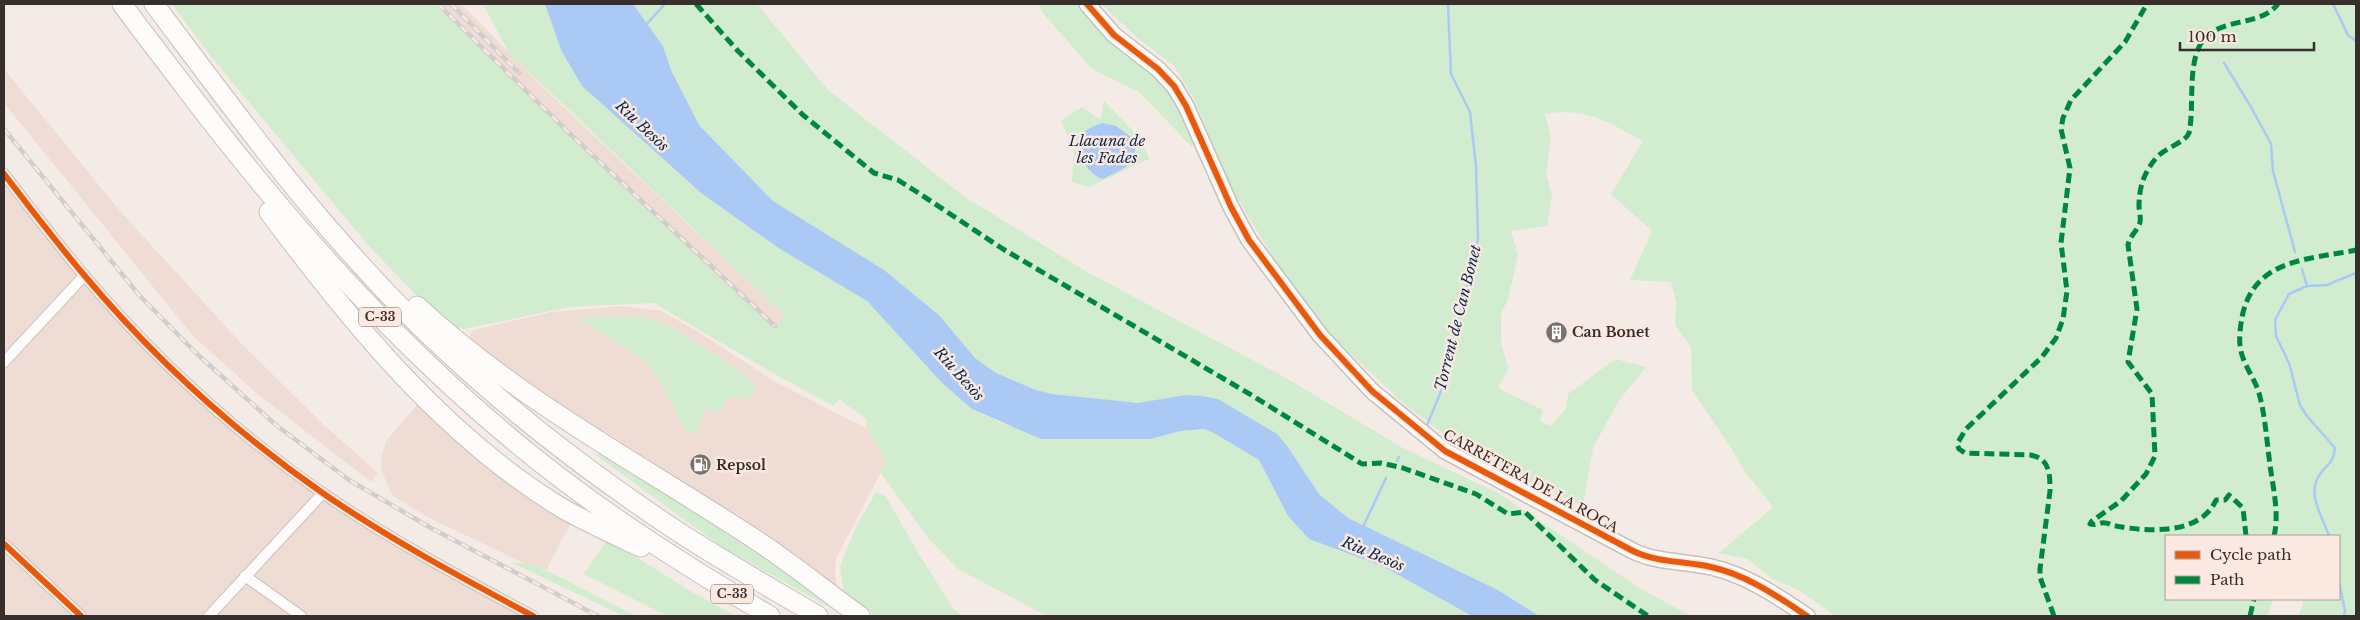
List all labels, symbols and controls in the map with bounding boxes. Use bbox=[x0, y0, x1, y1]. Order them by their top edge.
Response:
scale bar bbox=[2180, 20, 2314, 52]
text: 100 m bbox=[2188, 27, 2237, 46]
water label: Riu Besòs bbox=[611, 95, 673, 155]
water label: Llacuna de les Fades bbox=[1068, 131, 1145, 167]
water label: Torrent de Can Bonet bbox=[1430, 242, 1485, 393]
road number: C-33 bbox=[359, 308, 401, 326]
building icon: Can Bonet bbox=[1544, 320, 1568, 344]
place label: Can Bonet bbox=[1572, 323, 1650, 341]
water label: Riu Besòs bbox=[930, 342, 989, 405]
street label: CARRETERA DE LA ROCA bbox=[1440, 425, 1622, 537]
fuel station icon: Repsol bbox=[688, 453, 712, 477]
place label: Repsol bbox=[716, 456, 766, 474]
water label: Riu Besòs bbox=[1338, 531, 1408, 575]
legend bbox=[2165, 535, 2340, 600]
text: Cycle path bbox=[2210, 545, 2292, 564]
text: Path bbox=[2210, 570, 2244, 589]
road number: C-33 bbox=[711, 584, 753, 604]

